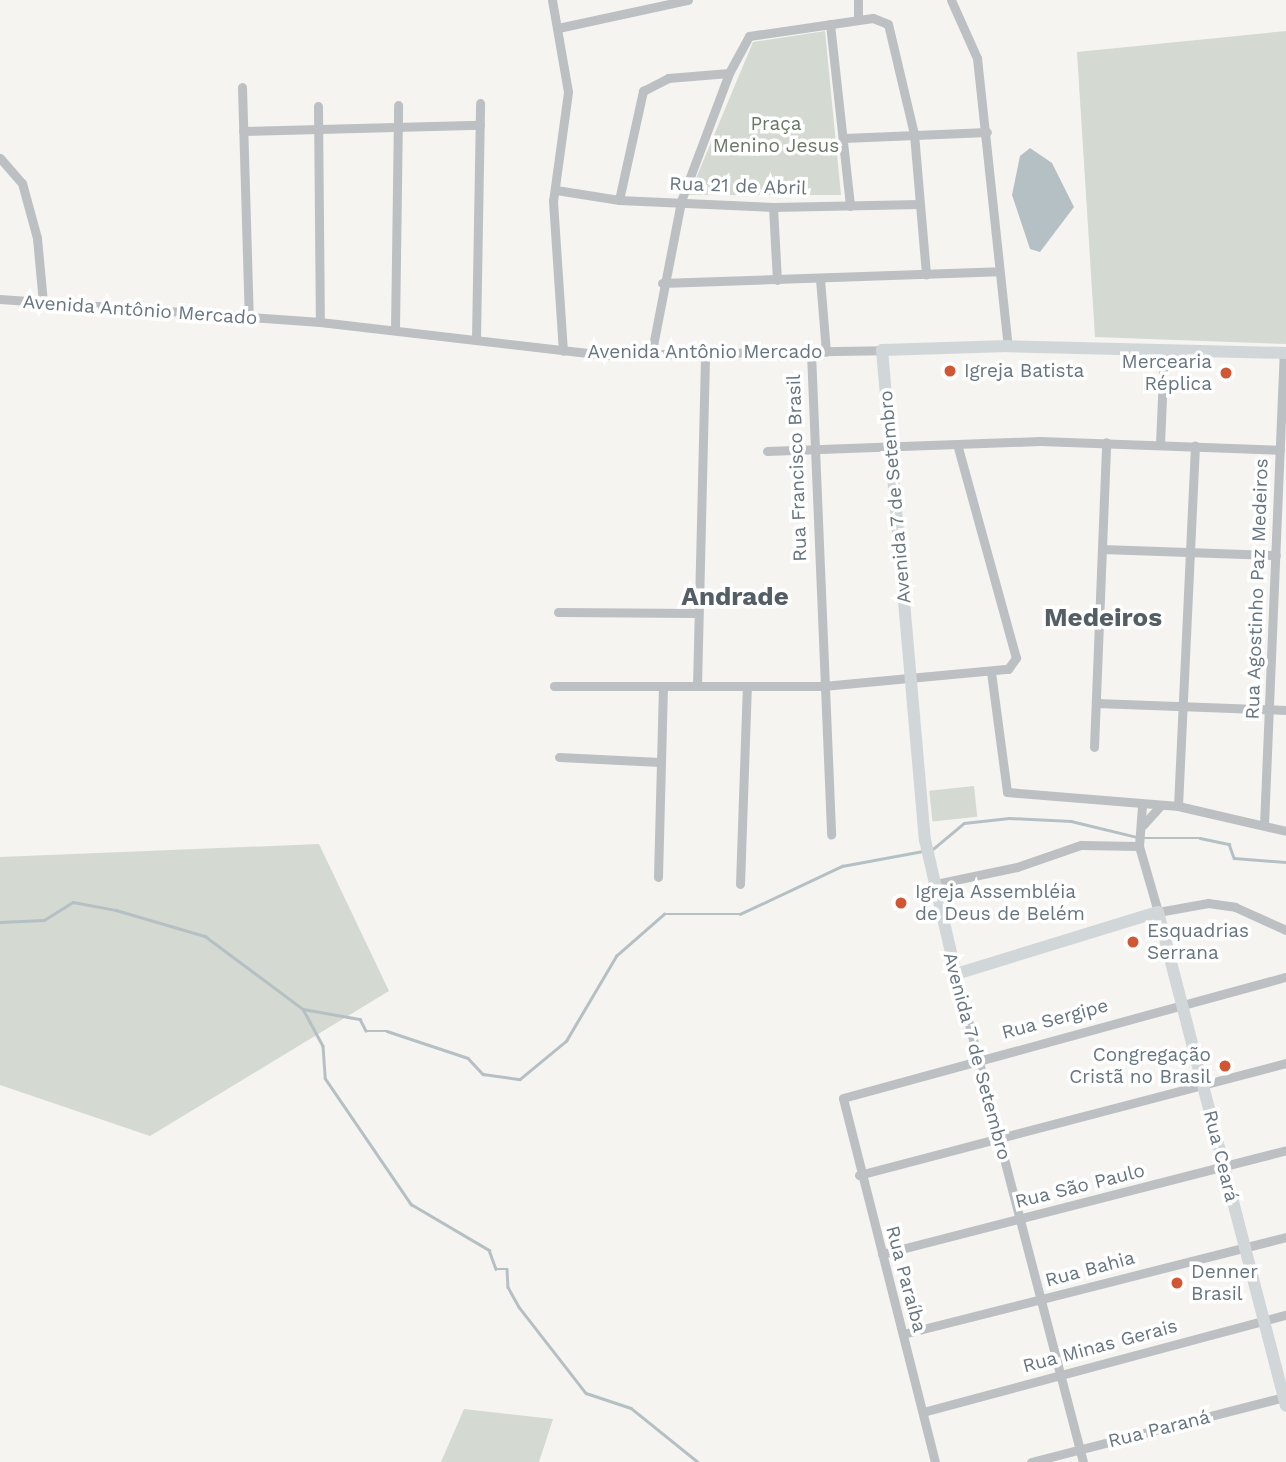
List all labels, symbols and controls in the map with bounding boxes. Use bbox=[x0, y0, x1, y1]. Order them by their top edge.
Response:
park label: Praça Menino Jesus bbox=[713, 113, 839, 157]
street label: Rua 21 de Abril bbox=[668, 172, 808, 200]
street label: Avenida Antônio Mercado bbox=[21, 290, 259, 330]
street label: Avenida Antônio Mercado bbox=[587, 341, 823, 363]
place label: Mercearia Réplica bbox=[1122, 351, 1212, 395]
place label: Igreja Batista bbox=[964, 360, 1085, 382]
marker: Igreja Batista bbox=[942, 363, 958, 379]
marker: Mercearia Réplica bbox=[1218, 365, 1234, 381]
street label: Rua Francisco Brasil bbox=[782, 374, 812, 562]
street label: Avenida 7 de Setembro bbox=[874, 388, 916, 606]
street label: Rua Agostinho Paz Medeiros bbox=[1241, 457, 1273, 721]
district label: Andrade bbox=[681, 581, 789, 613]
district label: Medeiros bbox=[1044, 602, 1162, 634]
place label: Igreja Assembléia de Deus de Belém bbox=[915, 881, 1085, 925]
marker: Igreja Assembléia de Deus de Belém bbox=[893, 895, 909, 911]
place label: Esquadrias Serrana bbox=[1147, 920, 1249, 964]
marker: Esquadrias Serrana bbox=[1125, 934, 1141, 950]
street label: Avenida 7 de Setembro bbox=[938, 949, 1016, 1163]
street label: Rua Sergipe bbox=[999, 994, 1111, 1044]
place label: Congregação Cristã no Brasil bbox=[1069, 1044, 1211, 1088]
marker: Congregação Cristã no Brasil bbox=[1217, 1058, 1233, 1074]
street label: Rua Ceará bbox=[1199, 1107, 1243, 1205]
street label: Rua São Paulo bbox=[1013, 1159, 1147, 1213]
street label: Rua Paraíba bbox=[881, 1223, 931, 1335]
street label: Rua Bahia bbox=[1043, 1246, 1137, 1292]
place label: Denner Brasil bbox=[1191, 1261, 1258, 1305]
marker: Denner Brasil bbox=[1169, 1275, 1185, 1291]
street label: Rua Minas Gerais bbox=[1020, 1314, 1180, 1378]
street label: Rua Paraná bbox=[1106, 1405, 1212, 1453]

